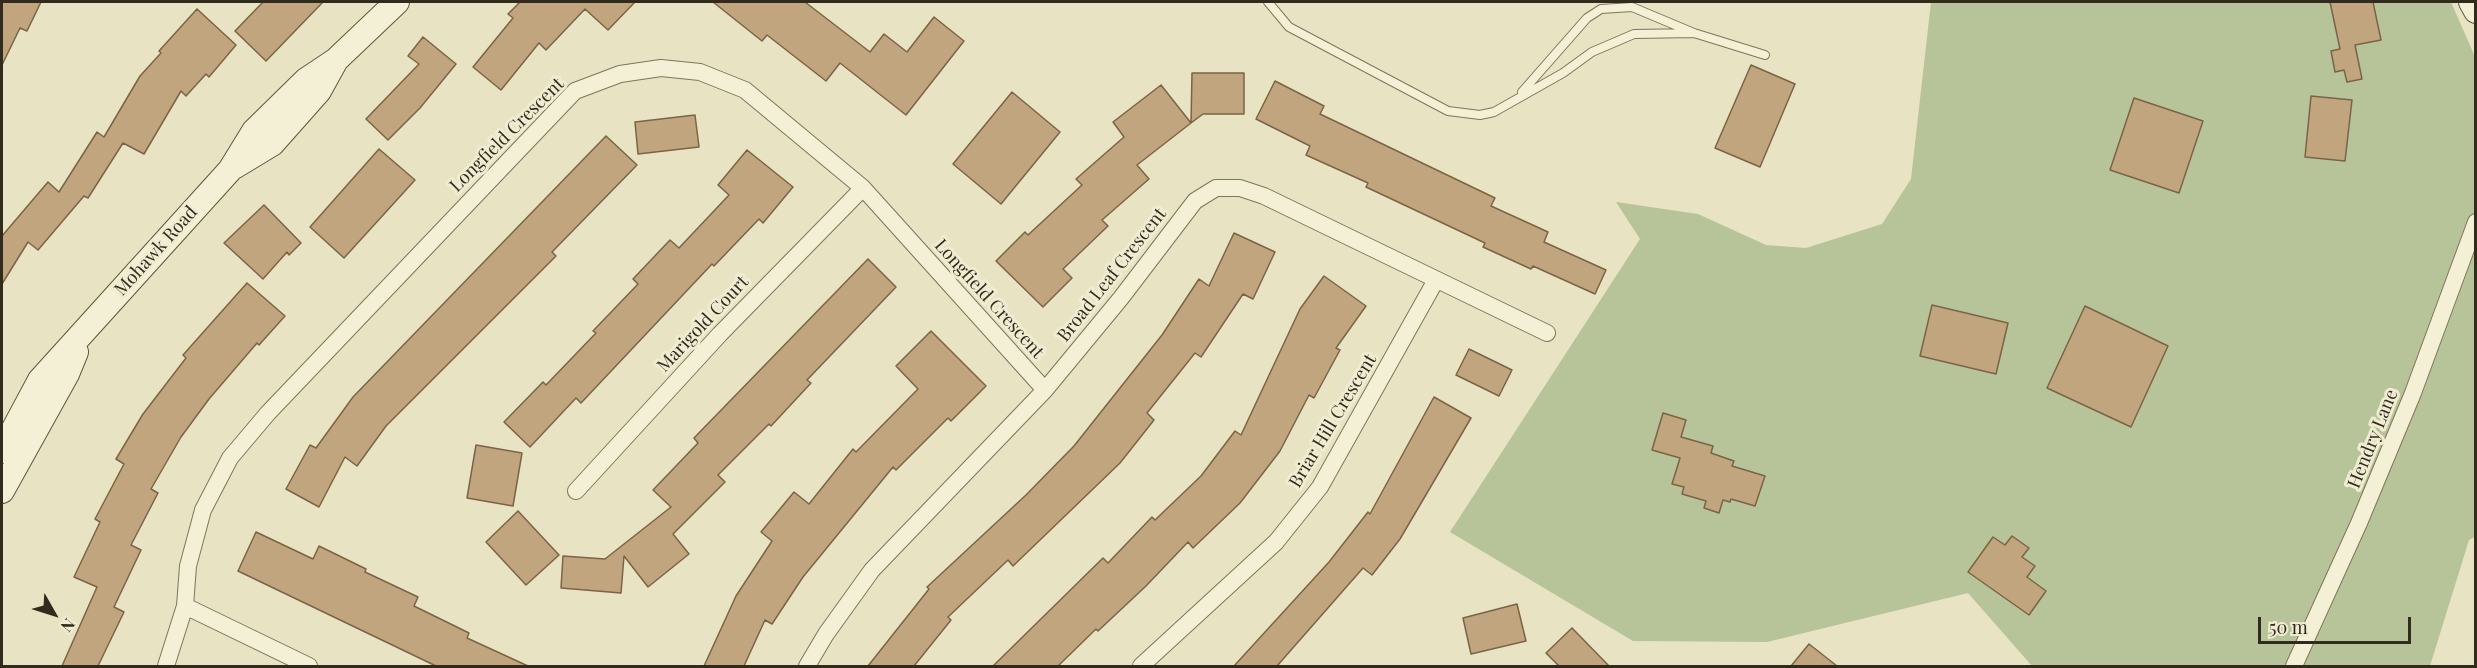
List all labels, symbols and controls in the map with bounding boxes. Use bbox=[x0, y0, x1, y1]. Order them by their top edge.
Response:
street label: Longfield Crescent bbox=[445, 73, 569, 197]
street label: Mohawk Road bbox=[110, 202, 202, 300]
street label: Broad Leaf Crescent bbox=[1053, 204, 1171, 346]
street label: Longfield Crescent bbox=[930, 235, 1048, 363]
street label: Marigold Court bbox=[653, 271, 753, 377]
street label: Briar Hill Crescent bbox=[1285, 350, 1381, 492]
street label: Hendry Lane bbox=[2343, 386, 2403, 492]
north arrow bbox=[24, 584, 84, 644]
scale bar bbox=[2261, 605, 2414, 643]
text: N bbox=[57, 615, 80, 637]
text: 50 m bbox=[2269, 615, 2308, 639]

